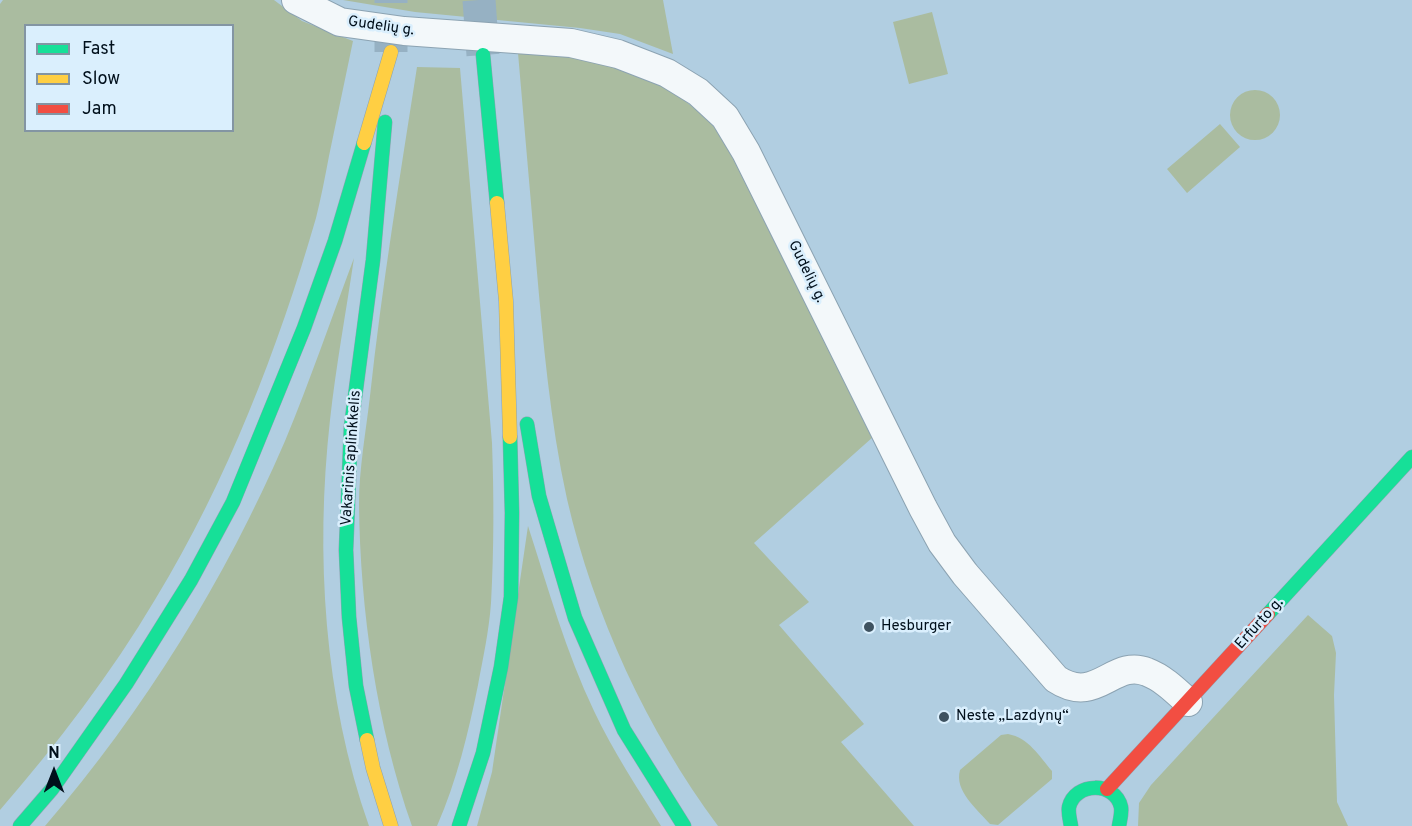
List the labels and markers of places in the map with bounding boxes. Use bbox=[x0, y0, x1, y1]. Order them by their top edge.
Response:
place label: Hesburger bbox=[881, 618, 951, 636]
marker: Hesburger bbox=[862, 620, 876, 634]
place label: Neste „Lazdynų“ bbox=[956, 708, 1069, 726]
marker: Neste „Lazdynų“ bbox=[937, 710, 951, 724]

